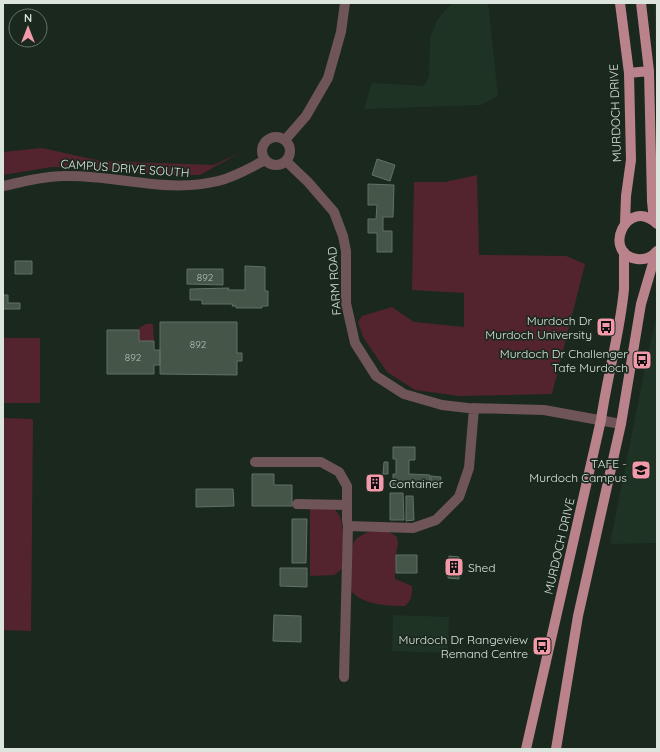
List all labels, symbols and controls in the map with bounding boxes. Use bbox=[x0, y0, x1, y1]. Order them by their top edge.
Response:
north arrow bbox=[8, 8, 48, 48]
text: N bbox=[24, 11, 32, 25]
street label: MURDOCH DRIVE bbox=[606, 63, 624, 163]
street label: CAMPUS DRIVE SOUTH bbox=[60, 156, 190, 180]
street label: FARM ROAD bbox=[324, 246, 344, 316]
house number: 892 bbox=[197, 271, 214, 284]
place label: Murdoch Dr Murdoch University bbox=[485, 313, 592, 342]
bus stop icon: Murdoch Dr Murdoch University bbox=[595, 316, 617, 338]
house number: 892 bbox=[190, 338, 207, 351]
place label: Murdoch Dr Challenger Tafe Murdoch bbox=[500, 346, 628, 375]
bus stop icon: Murdoch Dr Challenger Tafe Murdoch bbox=[631, 349, 653, 371]
house number: 892 bbox=[125, 351, 142, 364]
place label: TAFE - Murdoch Campus bbox=[529, 456, 627, 485]
school or university icon: TAFE - Murdoch Campus bbox=[630, 459, 652, 481]
building icon: Container bbox=[364, 472, 386, 494]
place label: Container bbox=[389, 476, 444, 491]
street label: MURDOCH DRIVE bbox=[541, 496, 577, 596]
building icon: Shed bbox=[443, 556, 465, 578]
place label: Shed bbox=[468, 560, 496, 575]
place label: Murdoch Dr Rangeview Remand Centre bbox=[399, 632, 528, 661]
bus stop icon: Murdoch Dr Rangeview Remand Centre bbox=[531, 635, 553, 657]

